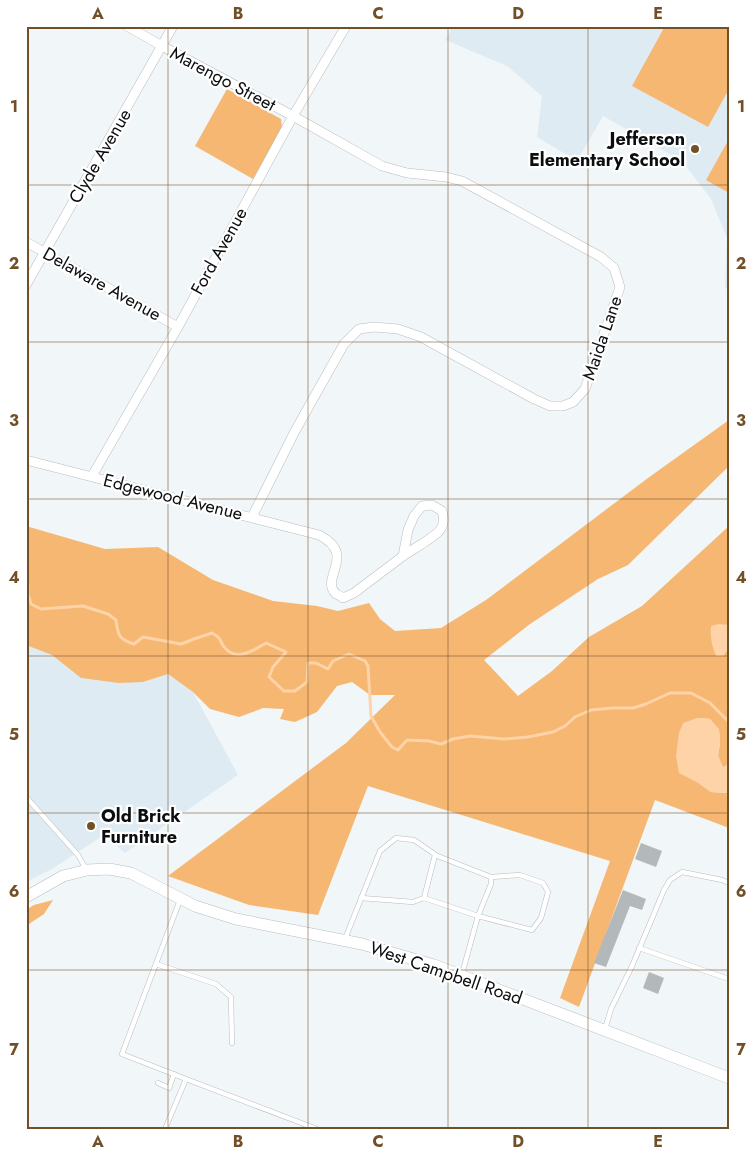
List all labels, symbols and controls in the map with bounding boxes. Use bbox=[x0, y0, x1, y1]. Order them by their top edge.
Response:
text: A bbox=[91, 2, 104, 25]
text: B bbox=[233, 2, 243, 25]
text: C bbox=[372, 2, 384, 25]
text: D bbox=[512, 2, 524, 25]
text: E bbox=[653, 2, 663, 25]
street label: Marengo Street bbox=[166, 40, 281, 118]
text: 1 bbox=[10, 95, 18, 118]
text: 1 bbox=[737, 95, 745, 118]
street label: Clyde Avenue bbox=[62, 104, 138, 208]
place label: Jefferson Elementary School bbox=[529, 126, 685, 173]
marker: Jefferson Elementary School bbox=[689, 143, 701, 155]
street label: Ford Avenue bbox=[184, 203, 254, 299]
street label: Delaware Avenue bbox=[38, 241, 166, 327]
text: 2 bbox=[9, 252, 19, 275]
text: 2 bbox=[736, 252, 746, 275]
street label: Maida Lane bbox=[575, 292, 629, 384]
text: 3 bbox=[9, 409, 19, 432]
text: 3 bbox=[736, 409, 746, 432]
street label: Edgewood Avenue bbox=[101, 467, 245, 527]
text: 4 bbox=[8, 566, 20, 589]
text: 4 bbox=[735, 566, 747, 589]
text: 5 bbox=[9, 723, 19, 746]
text: 5 bbox=[736, 723, 746, 746]
place label: Old Brick Furniture bbox=[101, 803, 181, 850]
marker: Old Brick Furniture bbox=[85, 820, 97, 832]
text: 6 bbox=[9, 880, 19, 903]
text: 6 bbox=[736, 880, 746, 903]
street label: West Campbell Road bbox=[366, 935, 526, 1011]
text: 7 bbox=[9, 1038, 19, 1061]
text: 7 bbox=[736, 1038, 746, 1061]
text: A bbox=[91, 1130, 104, 1153]
text: B bbox=[233, 1130, 243, 1153]
text: C bbox=[372, 1130, 384, 1153]
text: D bbox=[512, 1130, 524, 1153]
text: E bbox=[653, 1130, 663, 1153]

